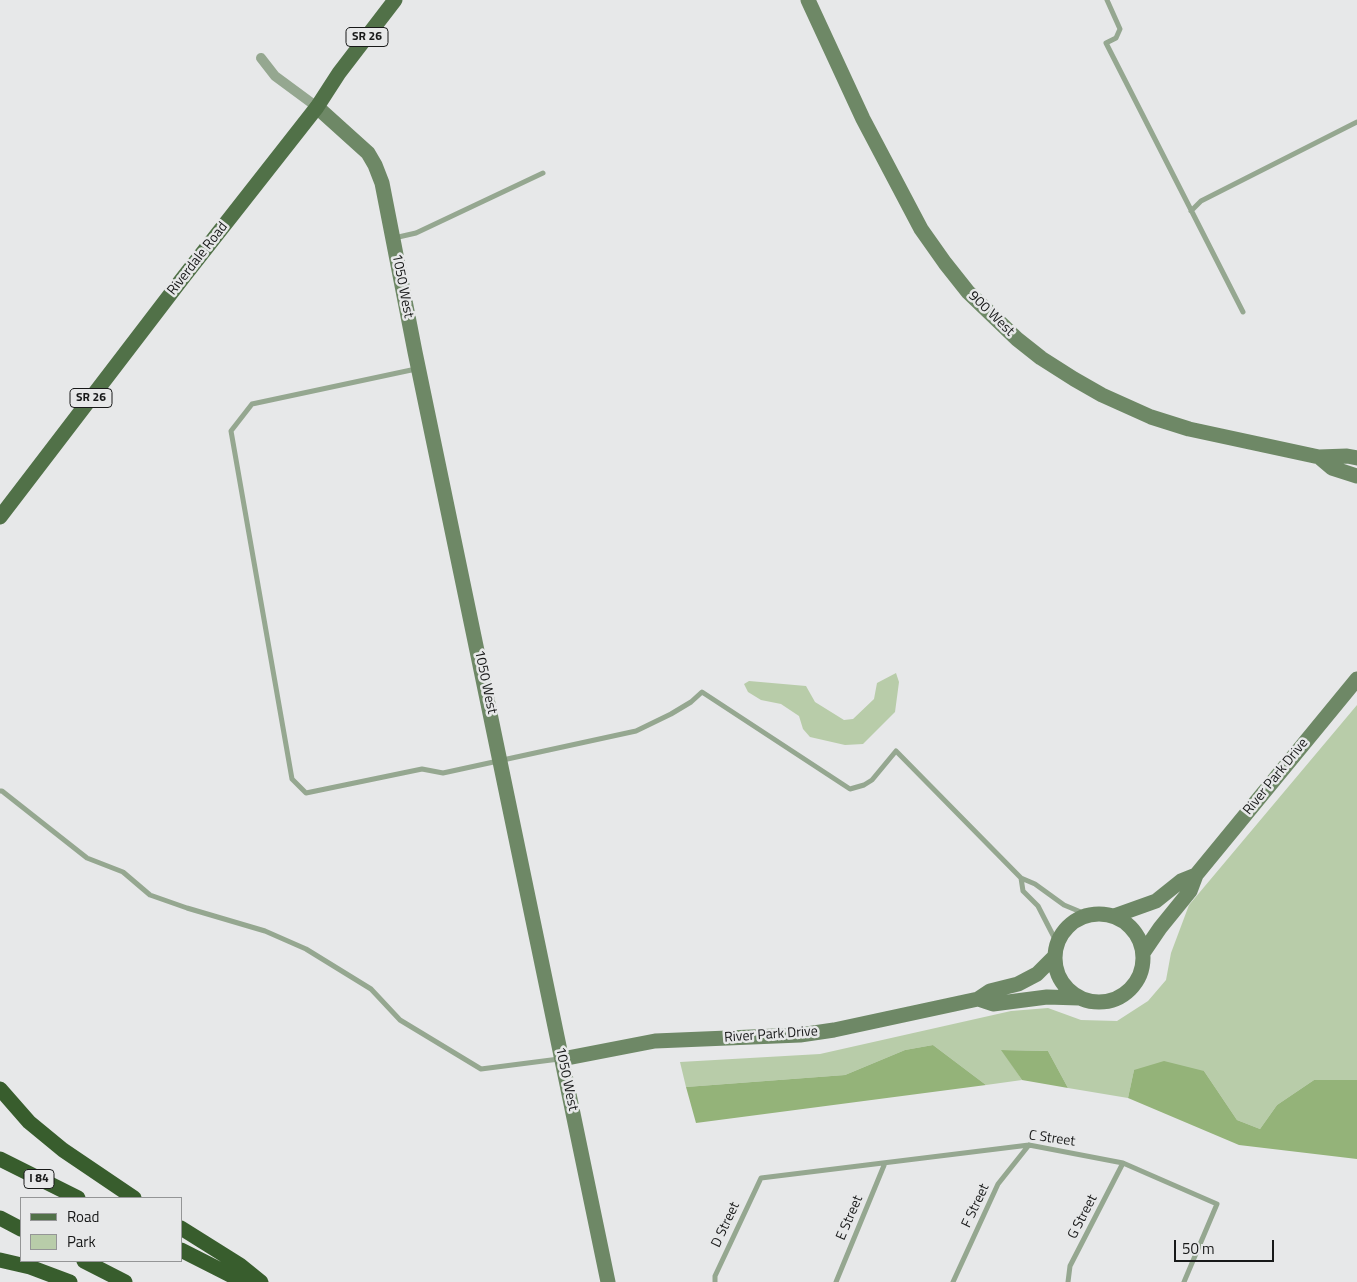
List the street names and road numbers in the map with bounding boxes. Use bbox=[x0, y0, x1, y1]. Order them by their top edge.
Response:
road number: SR 26 bbox=[346, 28, 388, 46]
street label: Riverdale Road bbox=[164, 219, 232, 299]
street label: 1050 West bbox=[388, 252, 416, 320]
street label: 900 West bbox=[965, 288, 1017, 340]
road number: SR 26 bbox=[70, 388, 112, 408]
street label: 1050 West bbox=[470, 648, 500, 716]
street label: River Park Drive bbox=[1240, 735, 1312, 819]
street label: River Park Drive bbox=[724, 1023, 818, 1047]
street label: 1050 West bbox=[551, 1045, 581, 1113]
street label: C Street bbox=[1028, 1127, 1076, 1151]
road number: I 84 bbox=[24, 1170, 54, 1188]
street label: F Street bbox=[959, 1181, 993, 1231]
street label: G Street bbox=[1065, 1192, 1101, 1242]
street label: E Street bbox=[833, 1193, 867, 1243]
street label: D Street bbox=[708, 1200, 744, 1250]

